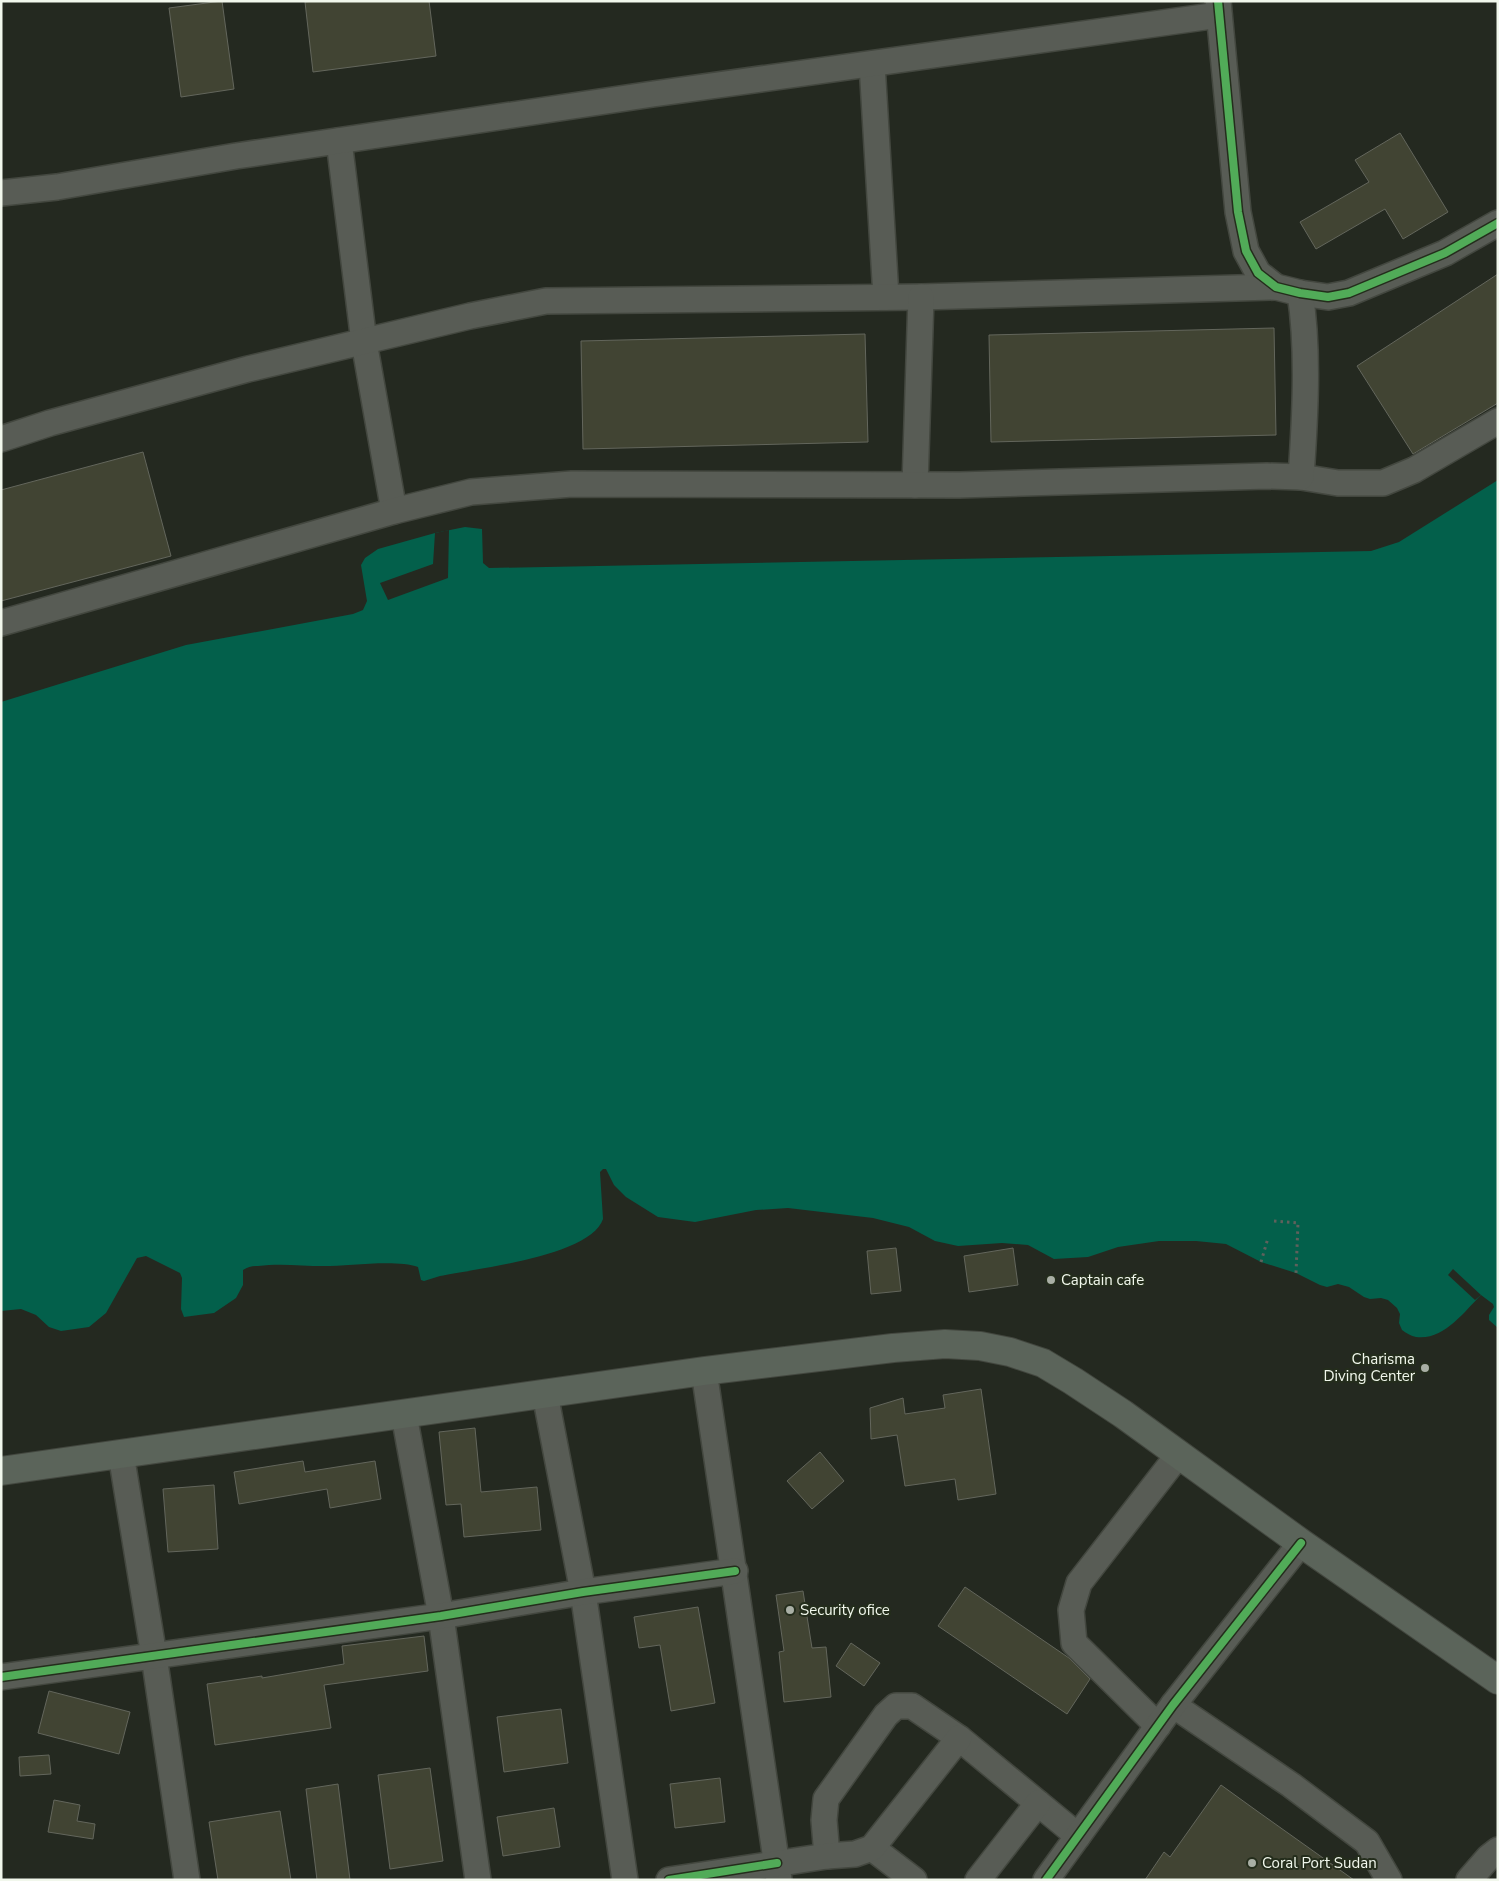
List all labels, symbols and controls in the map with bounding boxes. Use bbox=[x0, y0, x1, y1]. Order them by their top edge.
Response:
place label: Captain cafe bbox=[1061, 1270, 1144, 1290]
marker: Captain cafe bbox=[1045, 1274, 1057, 1286]
place label: Charisma Diving Center bbox=[1323, 1349, 1416, 1386]
marker: Charisma Diving Center bbox=[1419, 1362, 1431, 1374]
place label: Security ofice bbox=[800, 1600, 890, 1620]
marker: Security ofice bbox=[784, 1604, 796, 1616]
place label: Coral Port Sudan bbox=[1262, 1853, 1377, 1873]
marker: Coral Port Sudan bbox=[1246, 1857, 1258, 1869]

